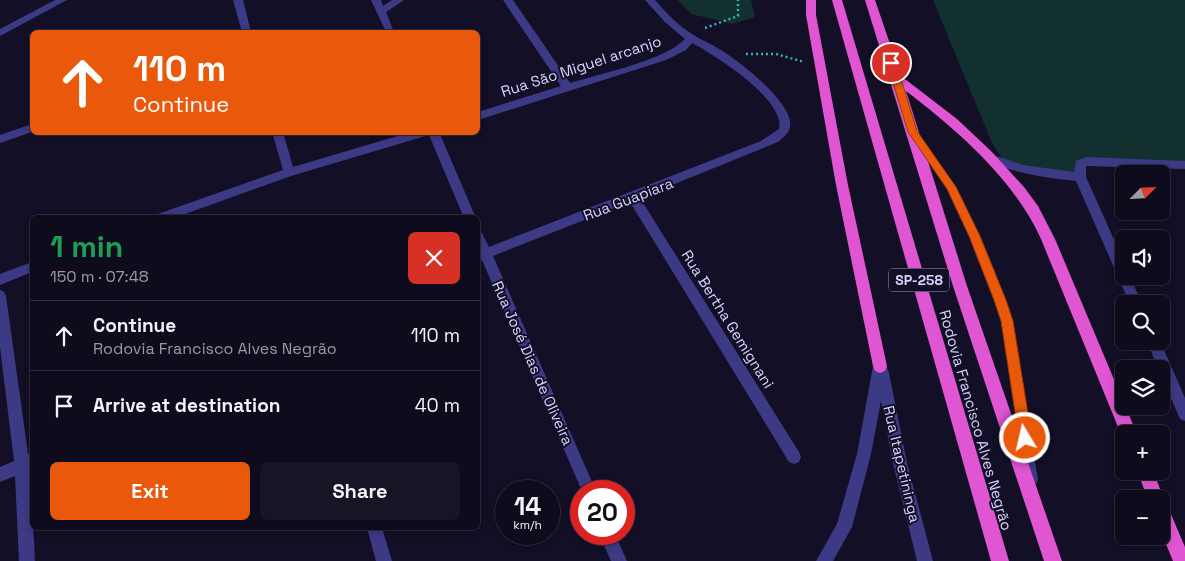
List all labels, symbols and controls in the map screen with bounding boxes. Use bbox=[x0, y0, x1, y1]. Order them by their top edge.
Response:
street label: Rua São Miguel arcanjo bbox=[498, 31, 664, 101]
pin bbox=[870, 42, 912, 84]
text: 110 m bbox=[133, 47, 226, 91]
icon: arrive bbox=[877, 49, 905, 77]
icon: ahead bbox=[50, 50, 115, 115]
text: Continue bbox=[133, 90, 229, 118]
north arrow bbox=[1115, 165, 1170, 220]
map controls bbox=[1115, 165, 1170, 545]
street label: Rua Guapiara bbox=[580, 173, 676, 225]
text: 1 min bbox=[50, 227, 123, 266]
button: sound bbox=[1115, 230, 1170, 285]
button: close bbox=[408, 232, 460, 284]
street label: Rua Bertha Gemignani bbox=[678, 246, 778, 392]
text: 150 m · 07:48 bbox=[50, 266, 149, 287]
road number: SP-258 bbox=[889, 268, 949, 292]
street label: Rua José Dias de Oliveira bbox=[488, 278, 578, 448]
button: search bbox=[1115, 295, 1170, 350]
street label: Rodovia Francisco Alves Negrão bbox=[935, 308, 1017, 532]
text: Continue bbox=[93, 313, 176, 338]
icon: ahead bbox=[50, 322, 78, 350]
text: 110 m bbox=[411, 323, 460, 348]
text: Rodovia Francisco Alves Negrão bbox=[93, 338, 337, 359]
button: layers bbox=[1115, 360, 1170, 415]
icon: arrive bbox=[50, 392, 78, 420]
text: Arrive at destination bbox=[93, 393, 281, 418]
text: 40 m bbox=[415, 393, 460, 418]
street label: Rua Itapetininga bbox=[879, 404, 925, 525]
position arrow bbox=[998, 411, 1050, 463]
button: + bbox=[1115, 425, 1170, 480]
button: Exit bbox=[50, 462, 250, 520]
button: Share bbox=[260, 462, 460, 520]
speed limit sign: 20 bbox=[570, 480, 635, 545]
text: 14 bbox=[514, 490, 541, 522]
button: − bbox=[1115, 490, 1170, 545]
text: km/h bbox=[513, 517, 542, 533]

